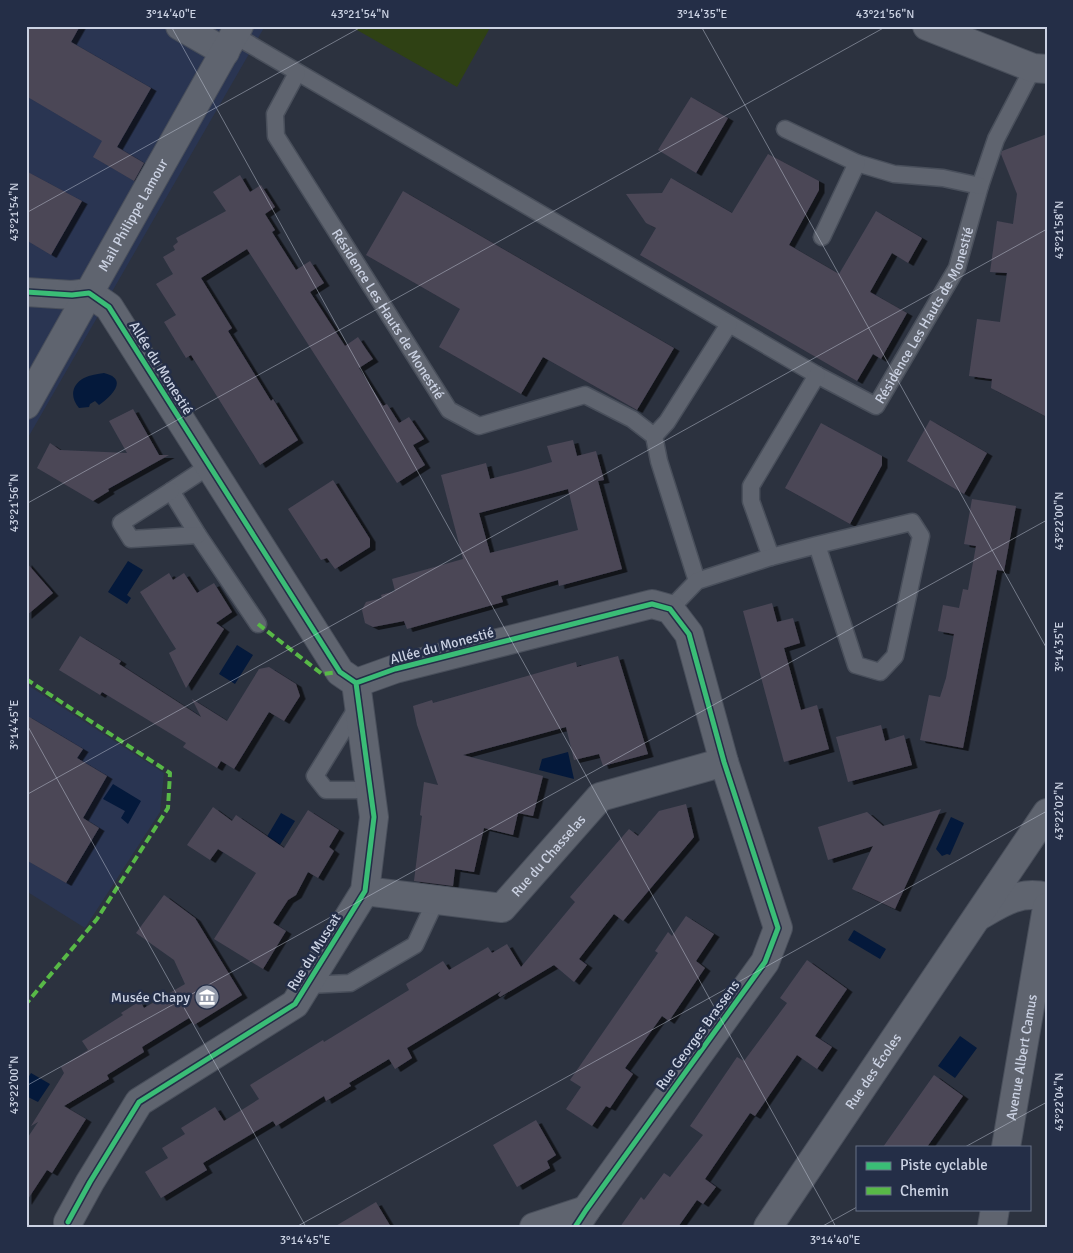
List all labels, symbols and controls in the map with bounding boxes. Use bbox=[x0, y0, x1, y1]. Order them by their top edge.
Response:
text: 3°14'40"E bbox=[146, 7, 197, 22]
text: 43°21'54"N bbox=[331, 7, 389, 22]
text: 3°14'35"E bbox=[677, 7, 728, 22]
text: 43°21'56"N bbox=[856, 7, 914, 22]
street label: Mail Philippe Lamour bbox=[94, 155, 172, 275]
text: 43°21'54"N bbox=[7, 183, 22, 241]
text: 43°21'58"N bbox=[1052, 201, 1067, 259]
street label: Résidence Les Hauts de Monestié bbox=[871, 225, 977, 407]
street label: Résidence Les Hauts de Monestié bbox=[328, 226, 448, 402]
street label: Allée du Monestié bbox=[126, 318, 196, 418]
text: 43°21'56"N bbox=[7, 474, 22, 532]
text: 43°22'00"N bbox=[1052, 492, 1067, 550]
text: 3°14'35"E bbox=[1052, 621, 1067, 672]
street label: Allée du Monestié bbox=[388, 624, 496, 668]
text: 3°14'45"E bbox=[7, 699, 22, 750]
text: 43°22'02"N bbox=[1052, 782, 1067, 840]
street label: Rue du Chasselas bbox=[508, 811, 589, 900]
street label: Rue du Muscat bbox=[284, 910, 344, 994]
street label: Rue Georges Brassens bbox=[653, 977, 743, 1093]
museum icon: Musée Chapy bbox=[194, 984, 220, 1010]
place label: Musée Chapy bbox=[111, 989, 190, 1006]
street label: Avenue Albert Camus bbox=[1002, 993, 1040, 1122]
street label: Rue des Écoles bbox=[841, 1030, 905, 1112]
text: 43°22'00"N bbox=[7, 1056, 22, 1114]
text: 43°22'04"N bbox=[1052, 1073, 1067, 1131]
legend bbox=[856, 1146, 1030, 1210]
text: Piste cyclable bbox=[900, 1156, 988, 1174]
text: Chemin bbox=[900, 1182, 949, 1200]
text: 3°14'45"E bbox=[280, 1233, 331, 1248]
text: 3°14'40"E bbox=[810, 1233, 861, 1248]

